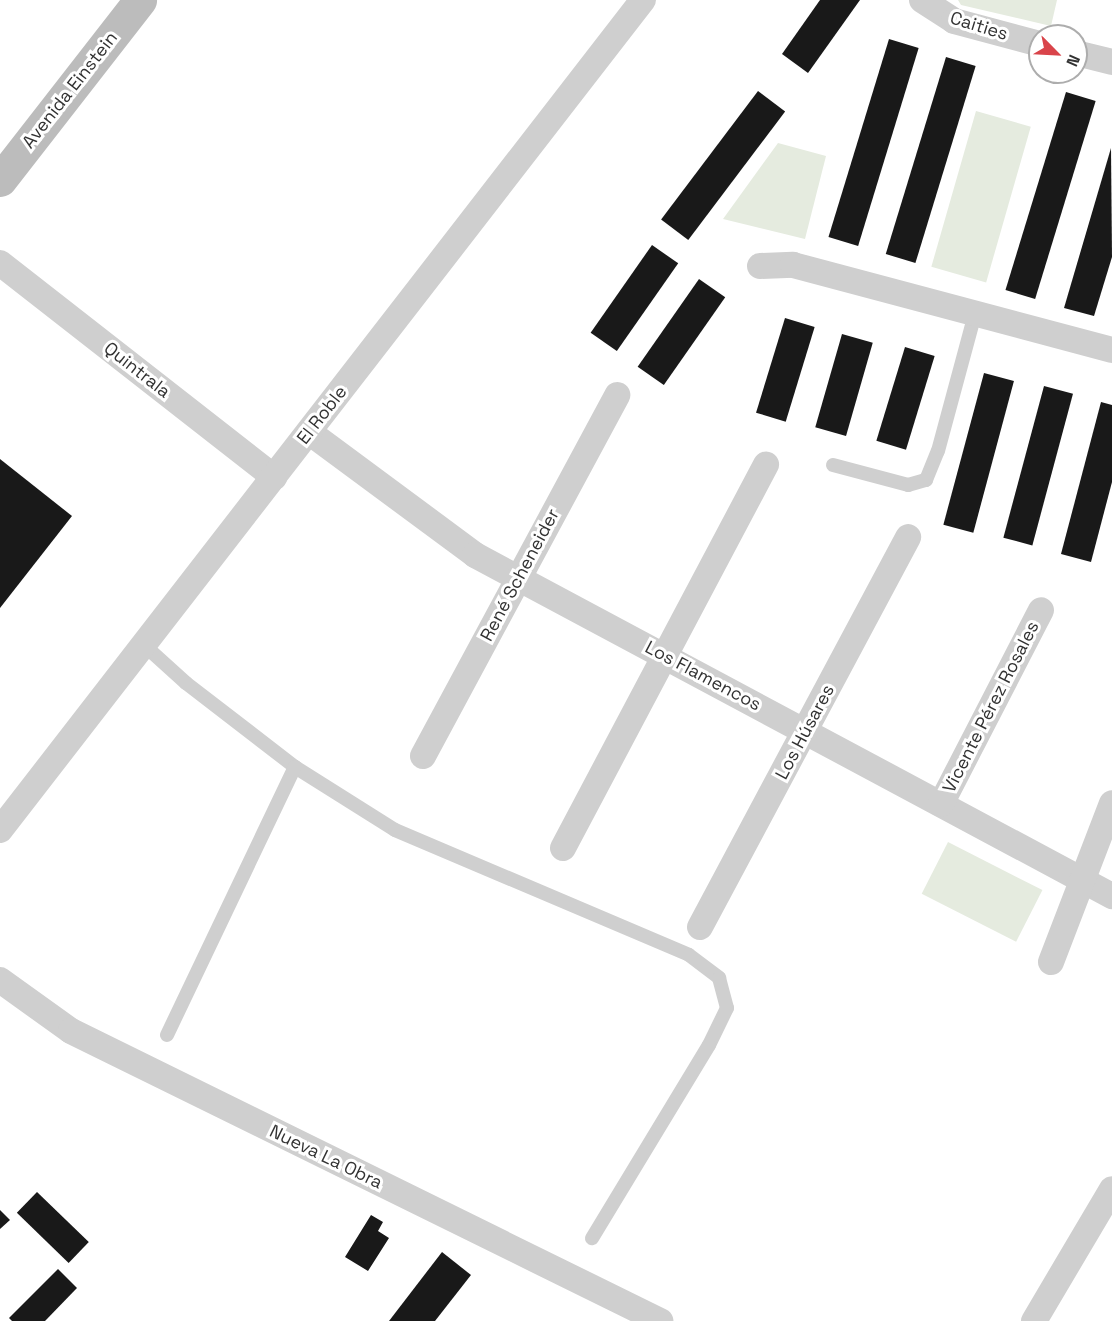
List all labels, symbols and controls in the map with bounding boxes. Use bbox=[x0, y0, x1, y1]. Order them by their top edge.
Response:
street label: Caities bbox=[948, 7, 1010, 45]
north arrow bbox=[1028, 24, 1088, 84]
street label: Avenida Einstein bbox=[18, 27, 122, 153]
text: N bbox=[1061, 52, 1085, 70]
street label: Quintrala bbox=[100, 337, 174, 403]
street label: El Roble bbox=[292, 381, 352, 449]
street label: René Scheneider bbox=[476, 505, 564, 645]
street label: Vicente Pérez Rosales bbox=[938, 618, 1044, 796]
street label: Los Flamencos bbox=[641, 636, 765, 716]
street label: Los Húsares bbox=[771, 681, 839, 783]
street label: Nueva La Obra bbox=[266, 1120, 386, 1194]

